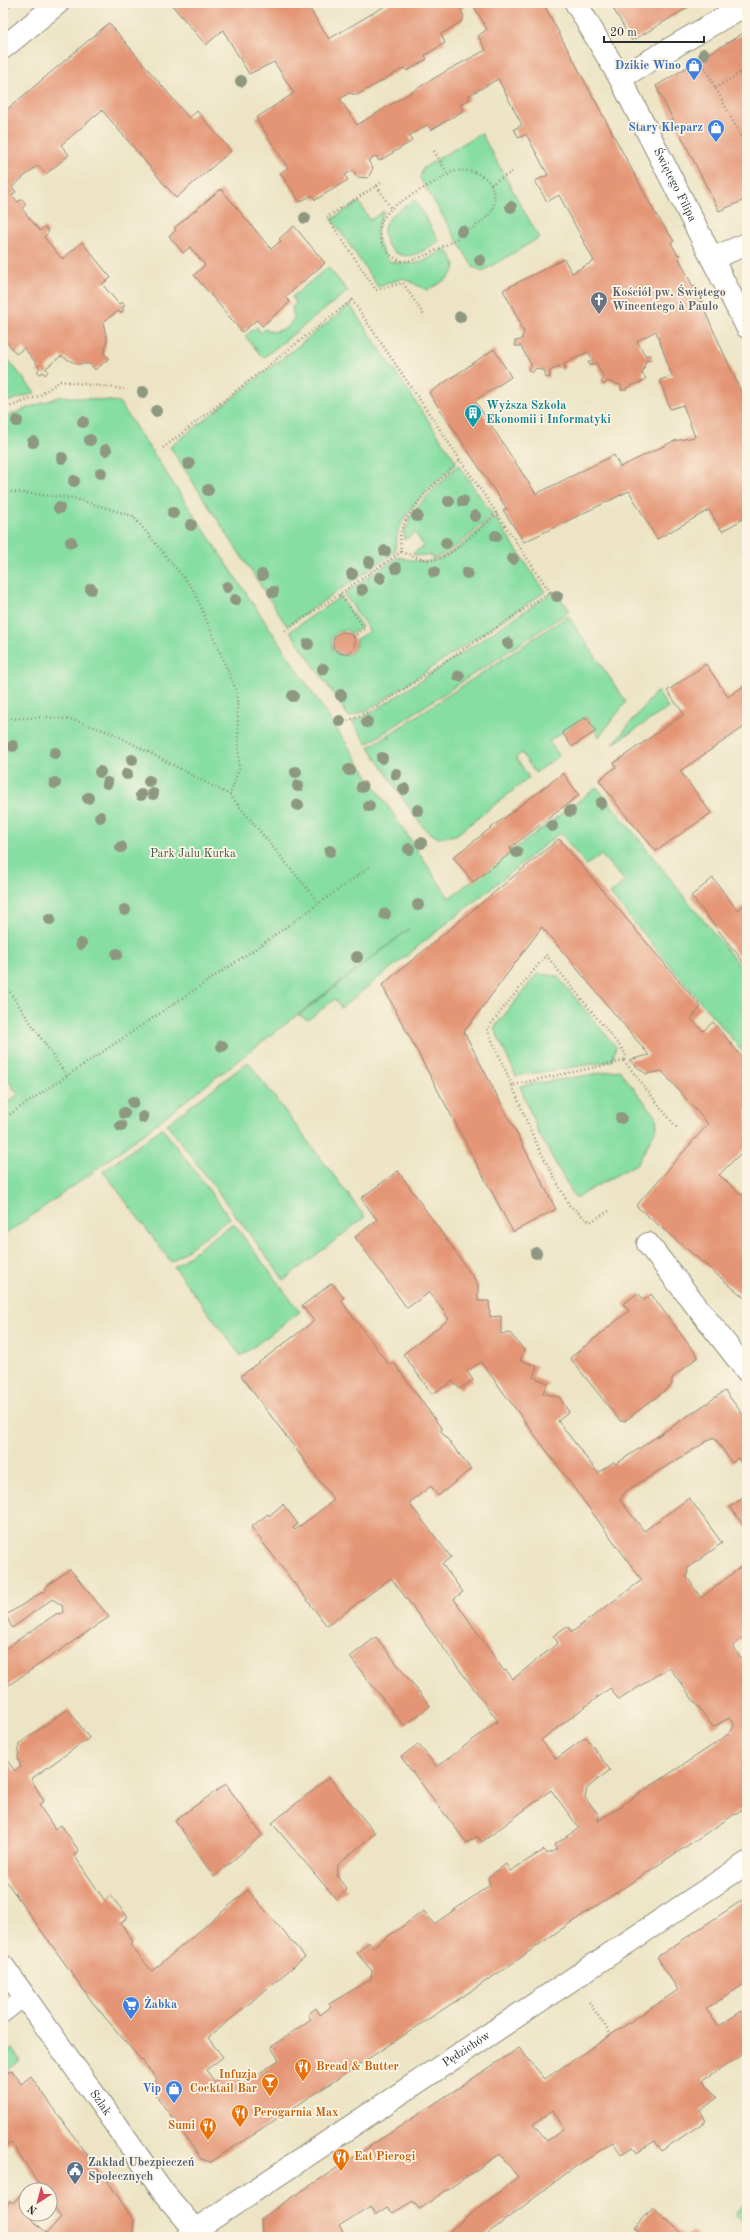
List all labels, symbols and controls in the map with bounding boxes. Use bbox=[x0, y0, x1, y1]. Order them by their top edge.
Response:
scale bar bbox=[604, 18, 704, 44]
text: 20 m bbox=[610, 27, 637, 39]
shop icon: Dzikie Wino bbox=[684, 56, 704, 81]
place label: Dzikie Wino bbox=[615, 60, 681, 72]
shop icon: Stary Kleparz bbox=[706, 118, 726, 143]
place label: Stary Kleparz bbox=[628, 122, 703, 134]
street label: Świętego Filipa bbox=[651, 144, 698, 224]
place label: Kościół pw. Świętego Wincentego à Paulo bbox=[612, 284, 726, 313]
church icon: Kościół pw. Świętego Wincentego à Paulo bbox=[589, 290, 609, 315]
place label: Wyższa Szkoła Ekonomii i Informatyki bbox=[486, 400, 611, 426]
building icon: Wyższa Szkoła Ekonomii i Informatyki bbox=[463, 403, 483, 428]
park label: Park Jalu Kurka bbox=[150, 848, 236, 860]
supermarket icon: Żabka bbox=[121, 1995, 141, 2020]
place label: Żabka bbox=[144, 1996, 177, 2011]
street label: Pędzichów bbox=[440, 2029, 493, 2070]
restaurant icon: Bread & Butter bbox=[293, 2057, 313, 2082]
place label: Bread & Butter bbox=[316, 2061, 399, 2073]
place label: Infuzja Cocktail Bar bbox=[190, 2069, 257, 2095]
bar icon: Infuzja Cocktail Bar bbox=[260, 2072, 280, 2097]
shop icon: Vip bbox=[164, 2079, 184, 2104]
place label: Vip bbox=[142, 2083, 161, 2095]
street label: Szlak bbox=[87, 2088, 113, 2118]
restaurant icon: Perogarnia Max bbox=[230, 2103, 250, 2128]
place label: Perogarnia Max bbox=[253, 2107, 338, 2119]
restaurant icon: Sumi bbox=[198, 2116, 218, 2141]
place label: Sumi bbox=[168, 2120, 195, 2132]
restaurant icon: Eat Pierogi bbox=[331, 2147, 351, 2172]
place label: Eat Pierogi bbox=[354, 2151, 416, 2163]
place label: Zakład Ubezpieczeń Społecznych bbox=[88, 2157, 195, 2183]
public building icon: Zakład Ubezpieczeń Społecznych bbox=[65, 2160, 85, 2185]
north arrow bbox=[18, 2182, 58, 2222]
text: N bbox=[26, 2202, 40, 2216]

